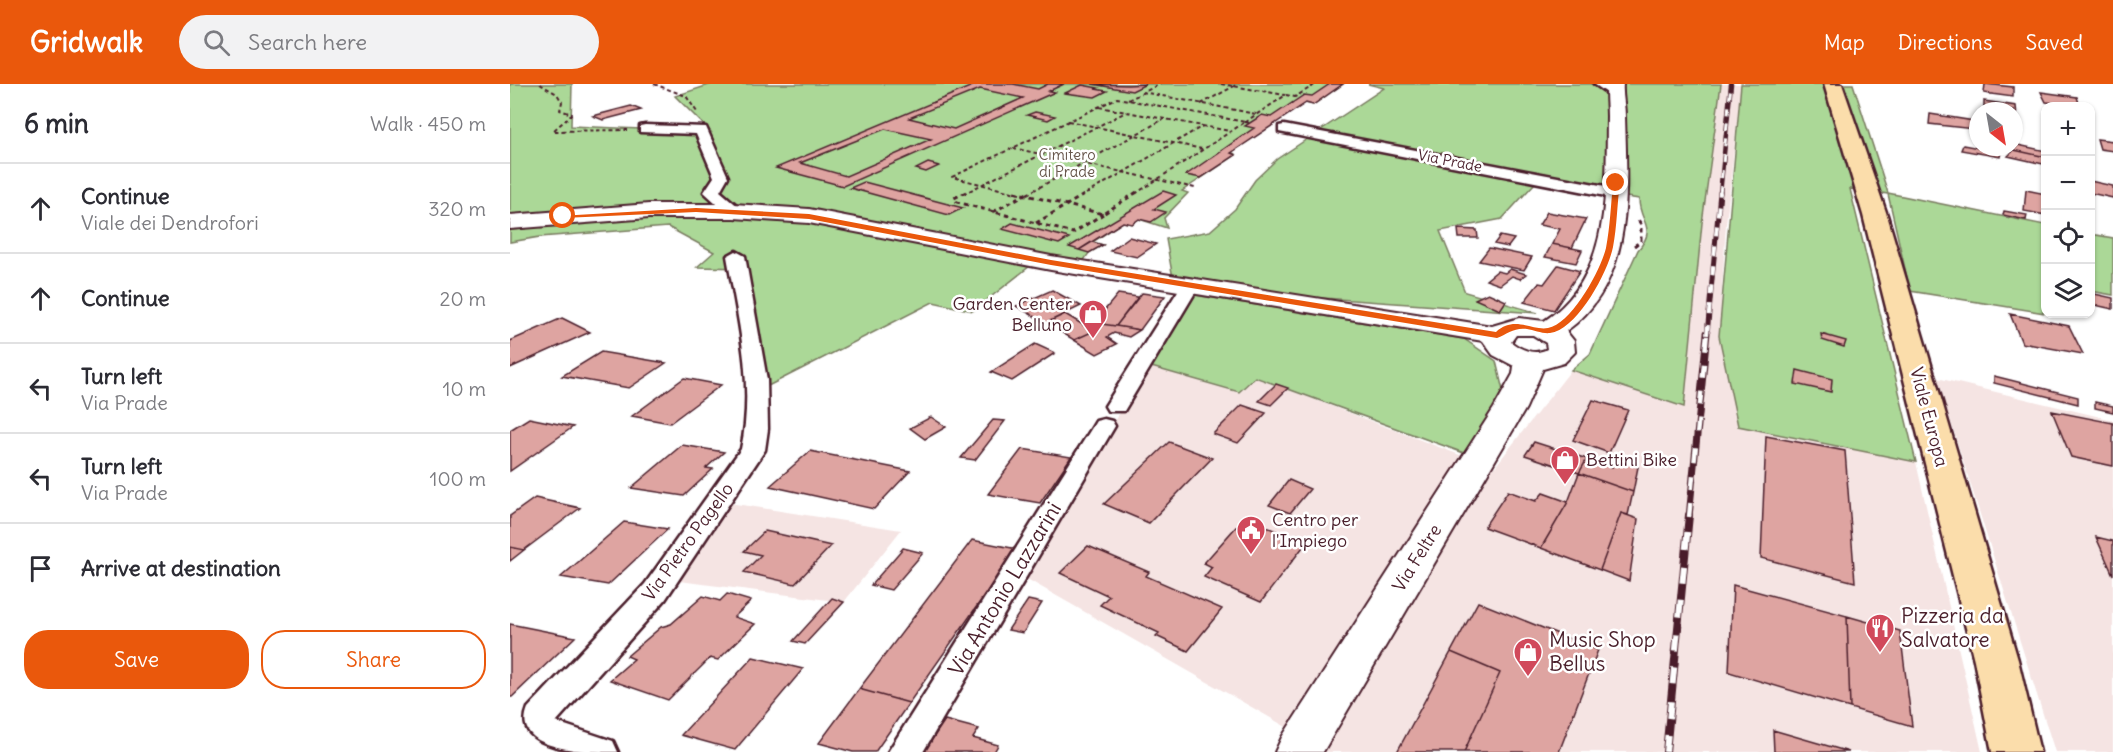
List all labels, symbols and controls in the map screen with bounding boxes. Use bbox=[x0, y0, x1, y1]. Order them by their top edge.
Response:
search box bbox=[179, 15, 599, 69]
text: Gridwalk bbox=[30, 24, 143, 60]
icon: search bbox=[200, 26, 233, 59]
text: Search here bbox=[248, 28, 367, 56]
text: Map bbox=[1824, 29, 1865, 56]
text: Directions bbox=[1898, 29, 1992, 56]
text: Saved bbox=[2025, 29, 2083, 56]
north arrow bbox=[1969, 102, 2023, 156]
map controls bbox=[2041, 102, 2095, 318]
button: + bbox=[2041, 102, 2095, 156]
text: 6 min bbox=[24, 107, 89, 140]
text: Walk · 450 m bbox=[370, 111, 486, 136]
park label: Cimitero di Prade bbox=[1038, 145, 1096, 181]
street label: Via Prade bbox=[1416, 145, 1484, 176]
button: − bbox=[2041, 156, 2095, 210]
route end bbox=[1602, 169, 1628, 195]
text: Continue bbox=[81, 182, 170, 210]
icon: ahead bbox=[24, 192, 57, 225]
text: 320 m bbox=[428, 196, 486, 221]
route start bbox=[549, 202, 575, 228]
text: Viale dei Dendrofori bbox=[81, 210, 259, 235]
button: locate bbox=[2041, 210, 2095, 264]
button: layers bbox=[2041, 264, 2095, 318]
icon: ahead bbox=[24, 282, 57, 315]
text: Continue bbox=[81, 284, 170, 312]
text: 20 m bbox=[440, 286, 486, 311]
place label: Garden Center Belluno bbox=[952, 292, 1073, 336]
shop icon: Garden Center Belluno bbox=[1077, 298, 1109, 340]
text: Turn left bbox=[81, 362, 162, 390]
street label: Viale Europa bbox=[1905, 365, 1954, 469]
icon: left bbox=[24, 372, 57, 405]
text: 10 m bbox=[443, 376, 486, 401]
text: Via Prade bbox=[81, 390, 168, 415]
shop icon: Bettini Bike bbox=[1549, 444, 1581, 486]
place label: Bettini Bike bbox=[1586, 448, 1677, 471]
text: Turn left bbox=[81, 452, 162, 480]
icon: left bbox=[24, 462, 57, 495]
text: 100 m bbox=[429, 466, 486, 491]
street label: Via Pietro Pagello bbox=[637, 478, 738, 605]
text: Via Prade bbox=[81, 480, 168, 505]
street label: Via Antonio Lazzarini bbox=[942, 497, 1067, 681]
place label: Centro per l'Impiego bbox=[1272, 508, 1359, 552]
public building icon: Centro per l'Impiego bbox=[1235, 514, 1267, 556]
street label: Via Feltre bbox=[1387, 520, 1446, 596]
icon: arrive bbox=[24, 552, 57, 585]
text: Arrive at destination bbox=[81, 554, 281, 582]
place label: Pizzeria da Salvatore bbox=[1901, 602, 2004, 653]
restaurant icon: Pizzeria da Salvatore bbox=[1864, 612, 1896, 654]
place label: Music Shop Bellus bbox=[1549, 626, 1656, 677]
button: Save bbox=[24, 630, 249, 689]
button: Share bbox=[261, 630, 486, 689]
shop icon: Music Shop Bellus bbox=[1512, 636, 1544, 678]

